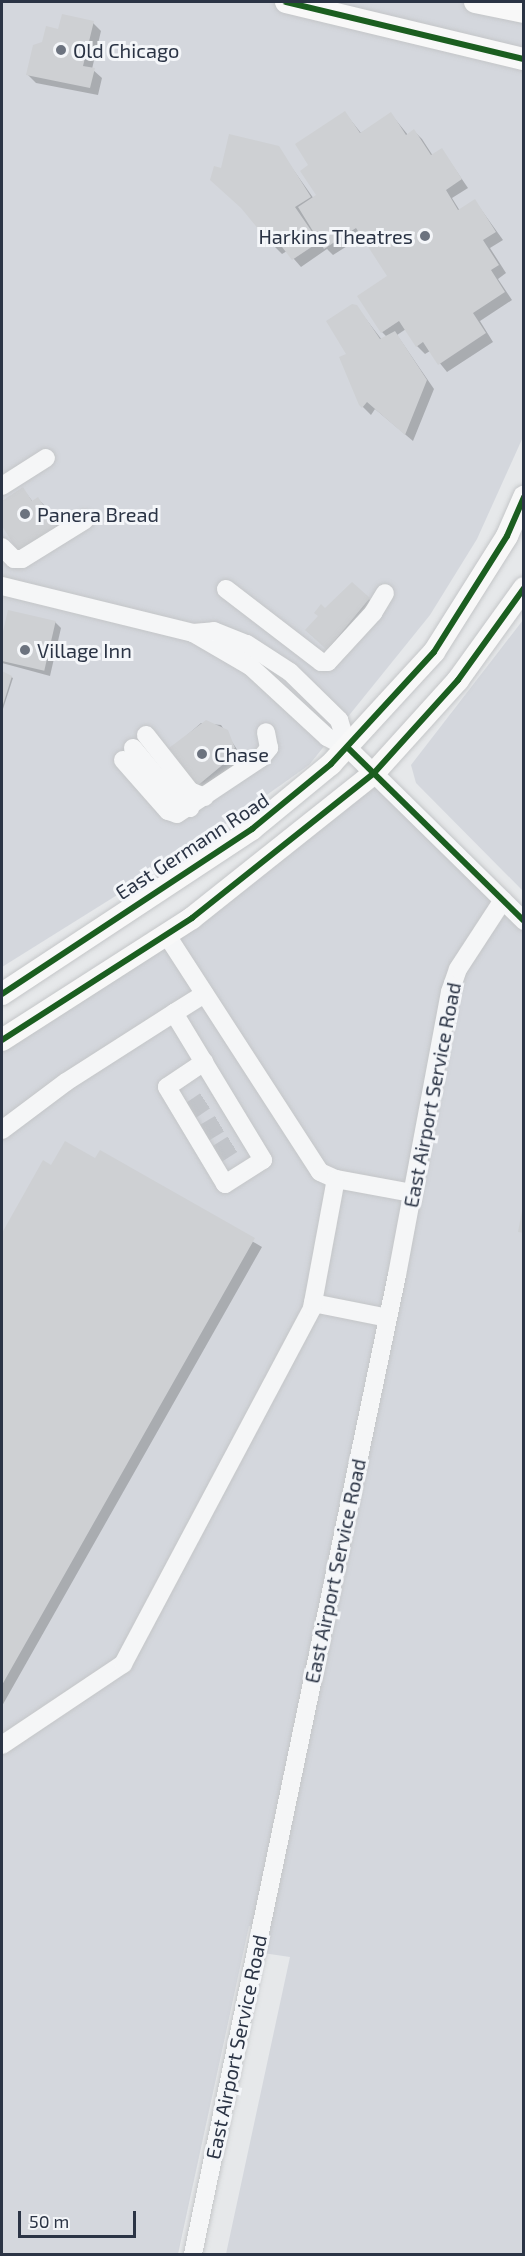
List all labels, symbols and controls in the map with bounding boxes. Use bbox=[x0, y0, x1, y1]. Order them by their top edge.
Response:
place label: Old Chicago bbox=[73, 38, 179, 62]
marker: Old Chicago bbox=[54, 43, 68, 57]
place label: Harkins Theatres bbox=[258, 224, 413, 248]
marker: Harkins Theatres bbox=[418, 229, 432, 243]
place label: Panera Bread bbox=[37, 502, 159, 526]
marker: Panera Bread bbox=[18, 507, 32, 521]
place label: Village Inn bbox=[37, 638, 132, 662]
marker: Village Inn bbox=[18, 643, 32, 657]
place label: Chase bbox=[214, 742, 269, 766]
marker: Chase bbox=[195, 747, 209, 761]
street label: East Germann Road bbox=[111, 787, 273, 905]
street label: East Airport Service Road bbox=[398, 980, 466, 1210]
street label: East Airport Service Road bbox=[299, 1456, 371, 1686]
street label: East Airport Service Road bbox=[200, 1932, 272, 2162]
scale bar bbox=[21, 2199, 140, 2237]
text: 50 m bbox=[29, 2210, 69, 2232]

